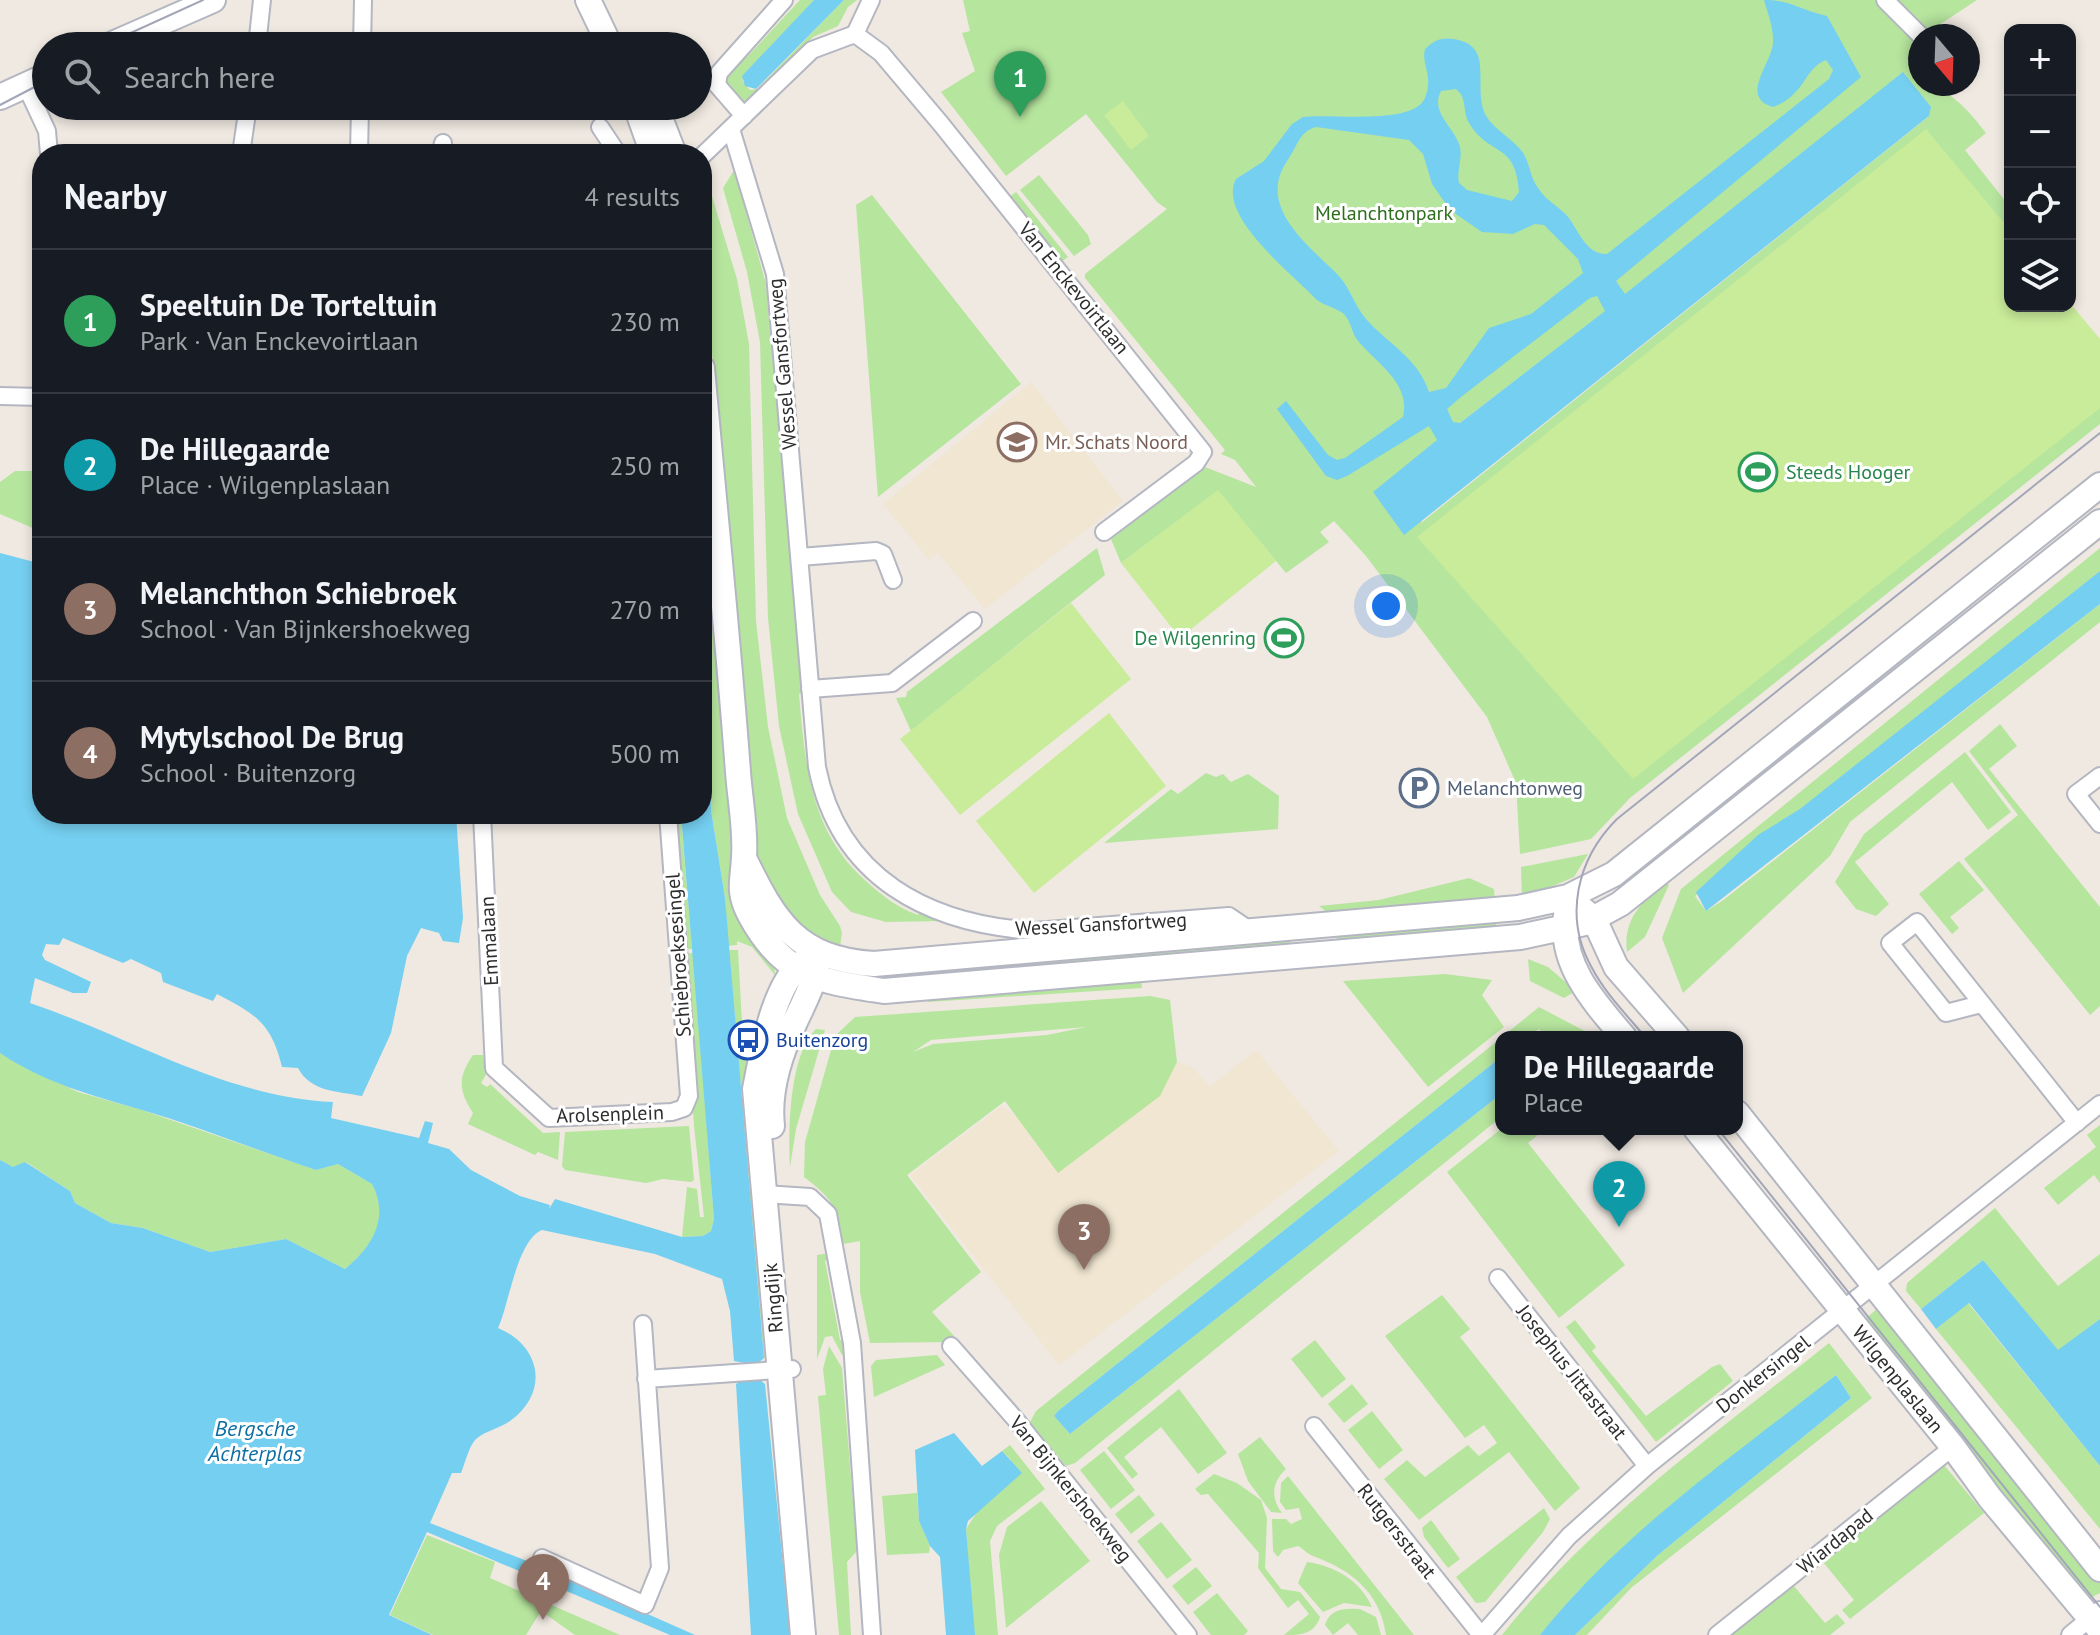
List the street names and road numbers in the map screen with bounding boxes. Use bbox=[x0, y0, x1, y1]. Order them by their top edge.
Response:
street label: Van Enckevoirtlaan bbox=[1012, 216, 1135, 359]
street label: Wessel Gansfortweg bbox=[762, 277, 802, 451]
street label: Schiebroeksesingel bbox=[659, 872, 697, 1038]
street label: Emmalaan bbox=[474, 896, 504, 986]
street label: Wessel Gansfortweg bbox=[1015, 907, 1187, 941]
street label: Arolsenplein bbox=[556, 1099, 664, 1129]
street label: Ringdijk bbox=[757, 1262, 789, 1334]
street label: Josephus Jittastraat bbox=[1510, 1298, 1633, 1445]
street label: Wilgenplaslaan bbox=[1847, 1320, 1949, 1438]
street label: Donkersingel bbox=[1711, 1329, 1815, 1419]
street label: Van Bijnkershoekweg bbox=[1003, 1410, 1138, 1568]
street label: Rutgersstraat bbox=[1352, 1478, 1442, 1584]
street label: Wiardapad bbox=[1792, 1502, 1878, 1580]

